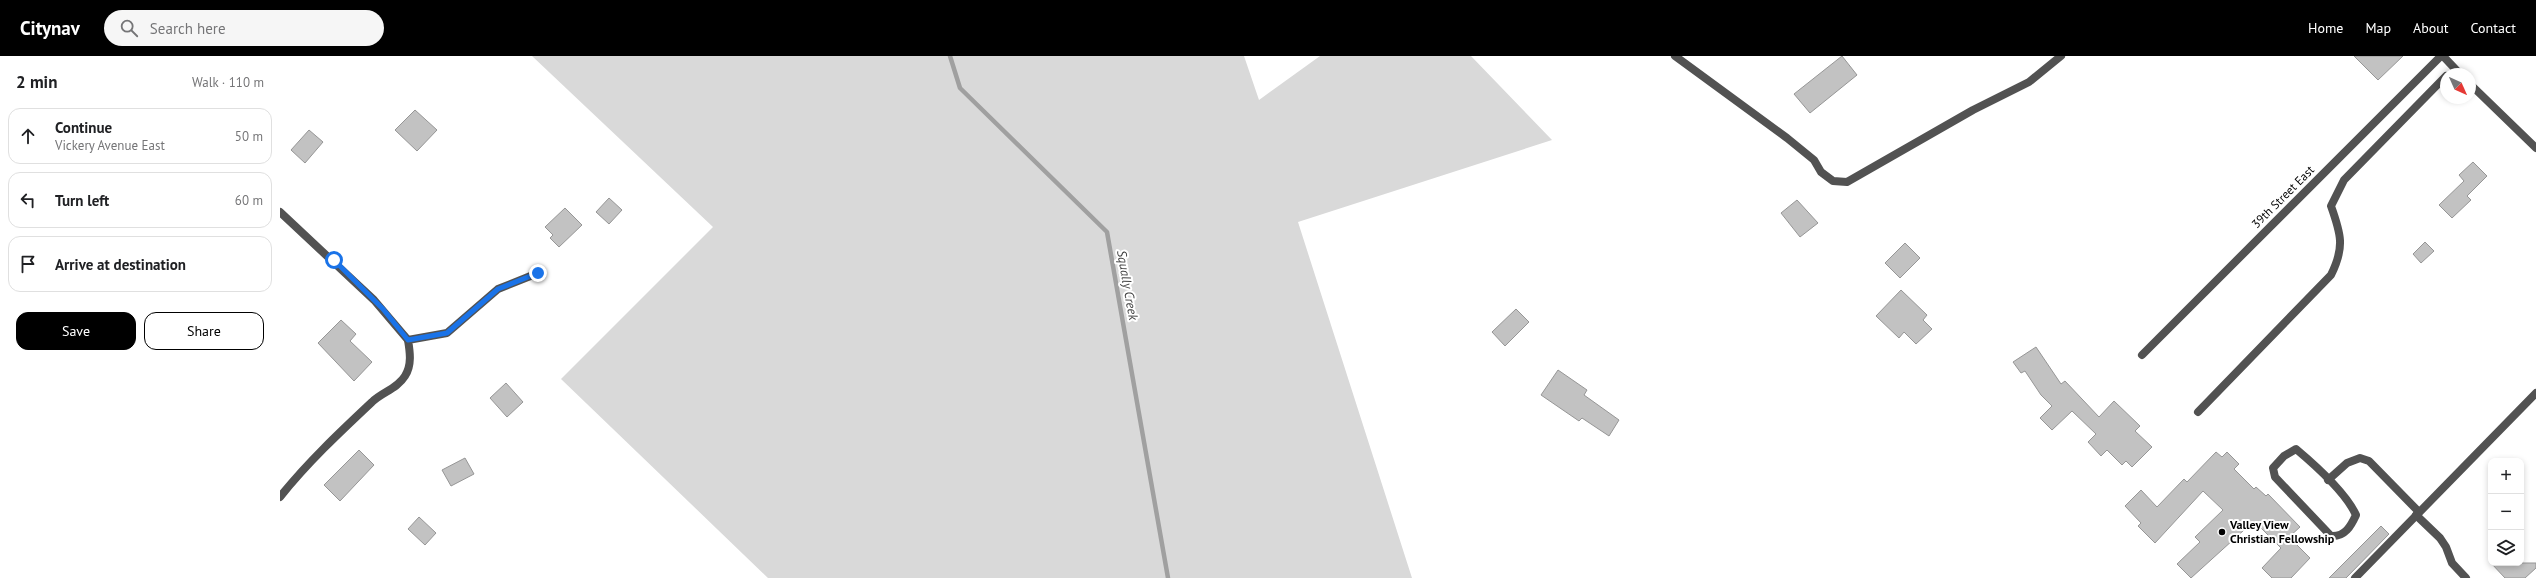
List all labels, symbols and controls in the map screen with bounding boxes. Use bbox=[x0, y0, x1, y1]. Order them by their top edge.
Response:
search box bbox=[104, 10, 384, 46]
text: Citynav bbox=[20, 16, 80, 40]
icon: search bbox=[118, 17, 140, 39]
text: Search here bbox=[150, 19, 226, 38]
text: Home bbox=[2308, 19, 2343, 37]
text: Map bbox=[2365, 19, 2391, 37]
text: About bbox=[2413, 19, 2449, 37]
text: Contact bbox=[2471, 19, 2516, 37]
north arrow bbox=[2440, 68, 2476, 104]
text: 2 min bbox=[16, 71, 57, 93]
text: Walk · 110 m bbox=[192, 74, 264, 91]
text: Continue bbox=[55, 118, 112, 137]
icon: ahead bbox=[17, 125, 39, 147]
text: 50 m bbox=[235, 128, 263, 145]
text: Vickery Avenue East bbox=[55, 137, 165, 154]
street label: 39th Street East bbox=[2248, 162, 2317, 231]
icon: left bbox=[17, 189, 39, 211]
text: Turn left bbox=[55, 191, 109, 210]
text: 60 m bbox=[235, 192, 263, 209]
water label: Squally Creek bbox=[1113, 249, 1142, 323]
route start bbox=[325, 251, 343, 269]
icon: arrive bbox=[17, 253, 39, 275]
text: Arrive at destination bbox=[55, 255, 186, 274]
route end bbox=[529, 264, 547, 282]
button: Save bbox=[16, 312, 136, 350]
button: Share bbox=[144, 312, 264, 350]
map controls bbox=[2488, 458, 2524, 566]
button: + bbox=[2488, 458, 2524, 494]
button: − bbox=[2488, 494, 2524, 530]
place label: Valley View Christian Fellowship bbox=[2229, 517, 2335, 546]
marker: Valley View Christian Fellowship bbox=[2217, 527, 2227, 537]
button: layers bbox=[2488, 530, 2524, 566]

